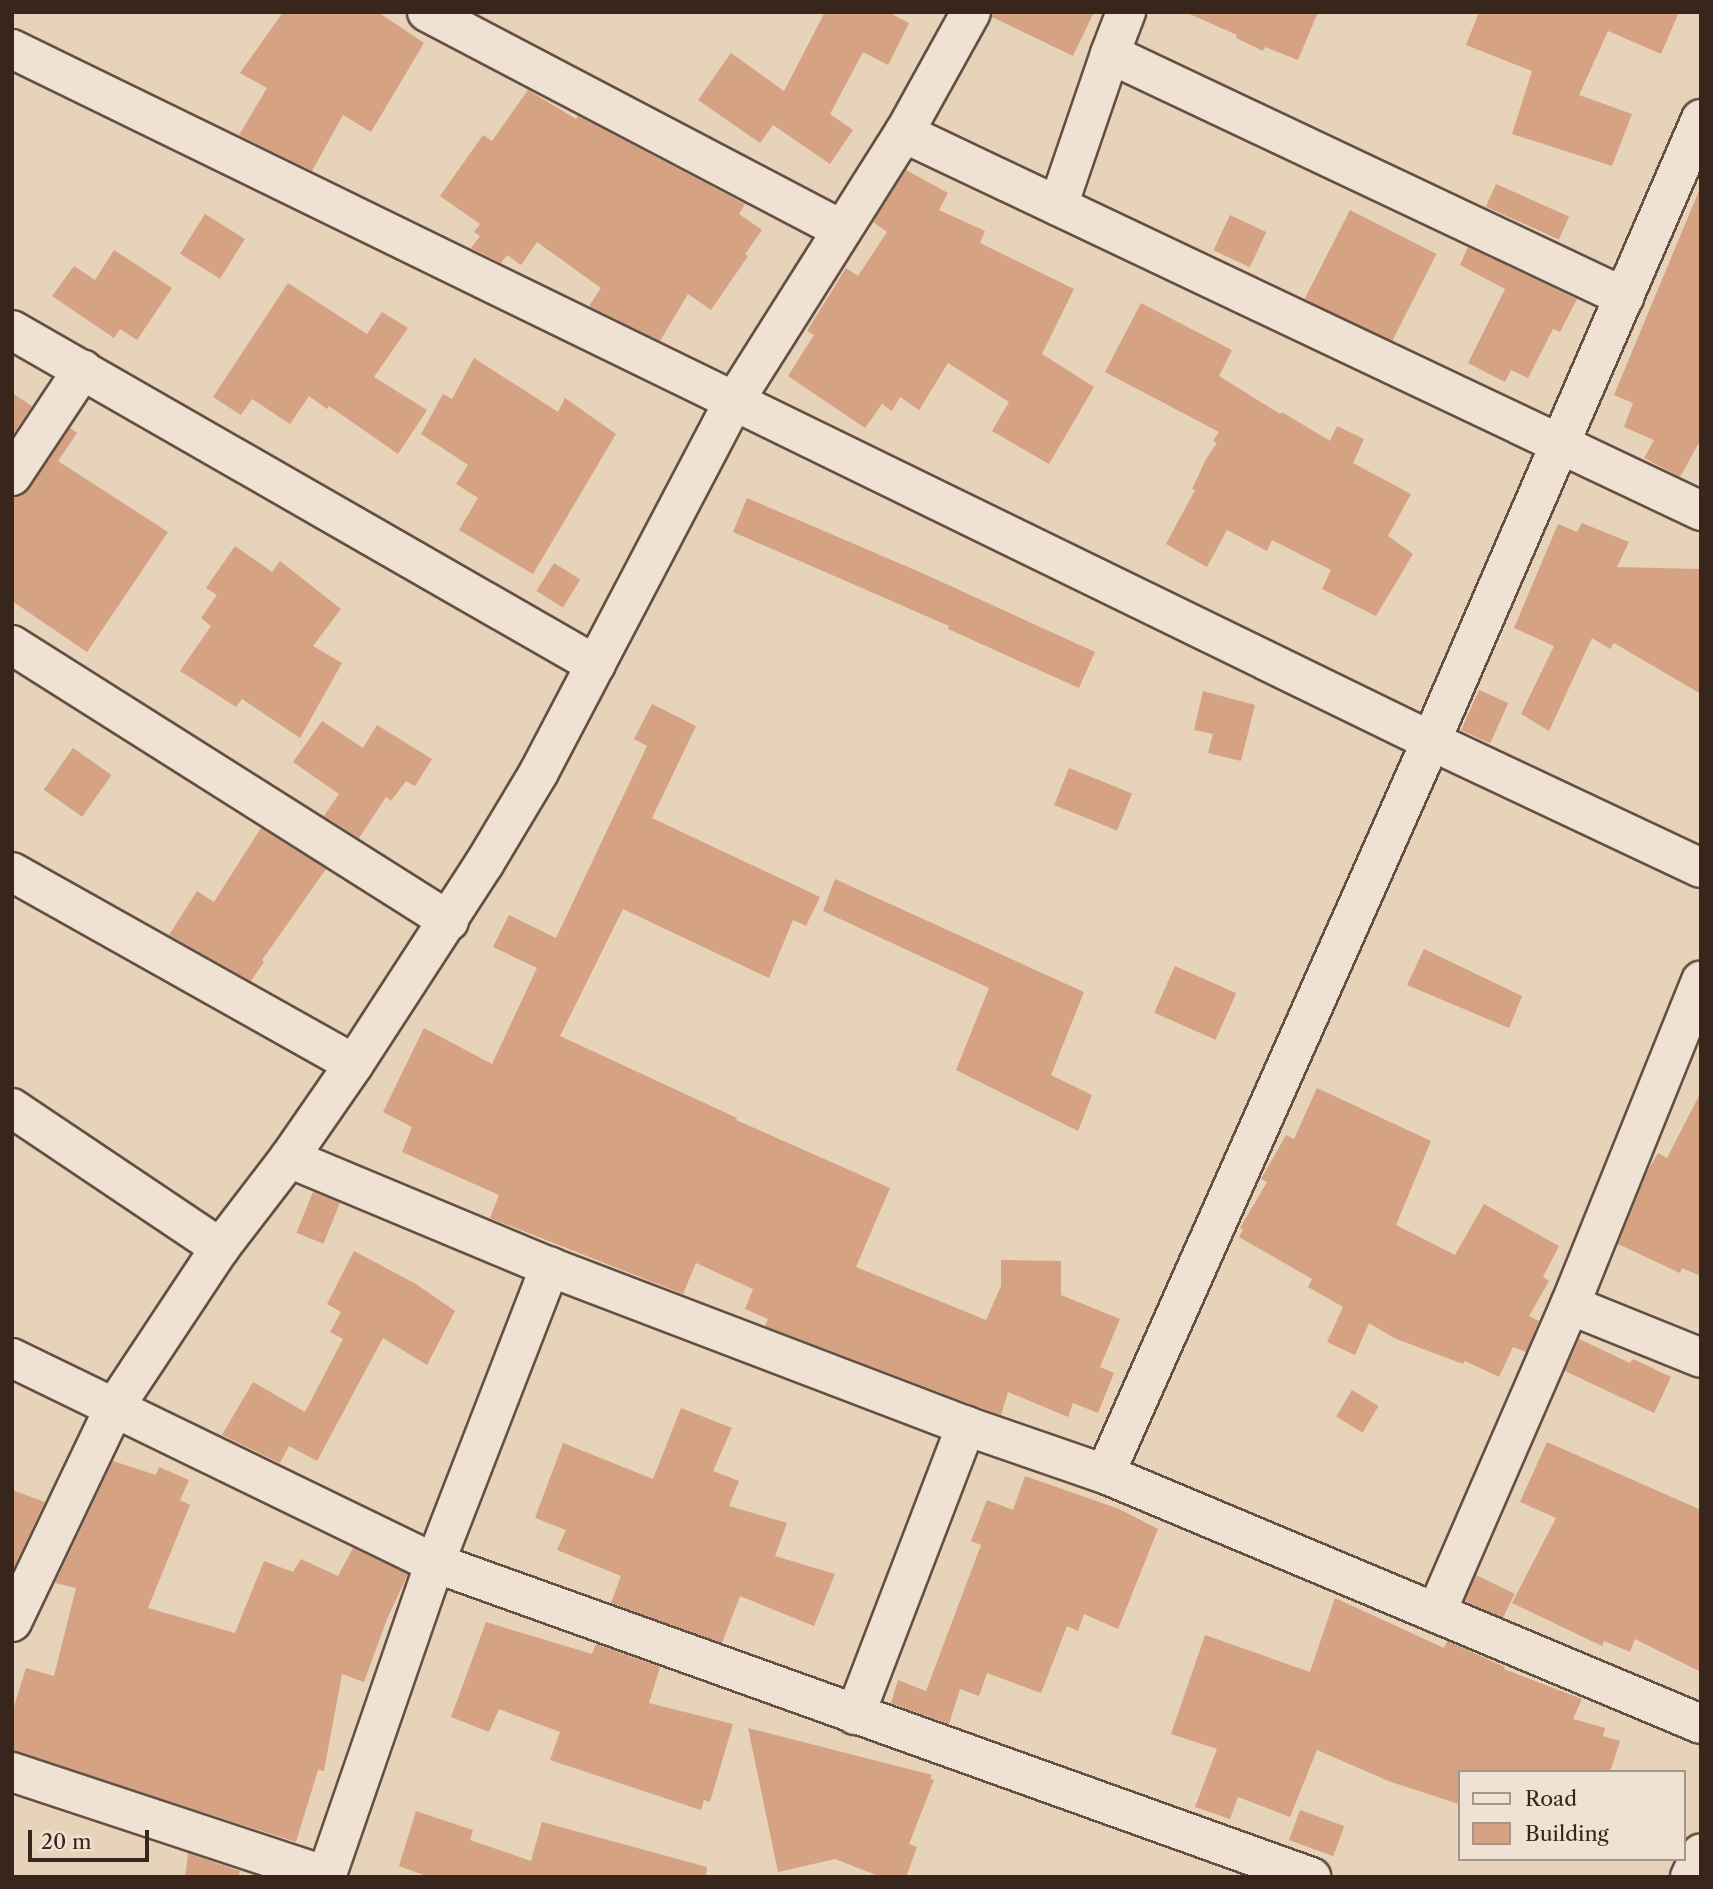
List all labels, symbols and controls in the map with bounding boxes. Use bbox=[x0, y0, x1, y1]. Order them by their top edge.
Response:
legend bbox=[1458, 1770, 1685, 1861]
text: Road bbox=[1525, 1786, 1577, 1811]
scale bar bbox=[32, 1815, 152, 1859]
text: Building bbox=[1525, 1821, 1609, 1846]
text: 20 m bbox=[41, 1829, 92, 1854]

